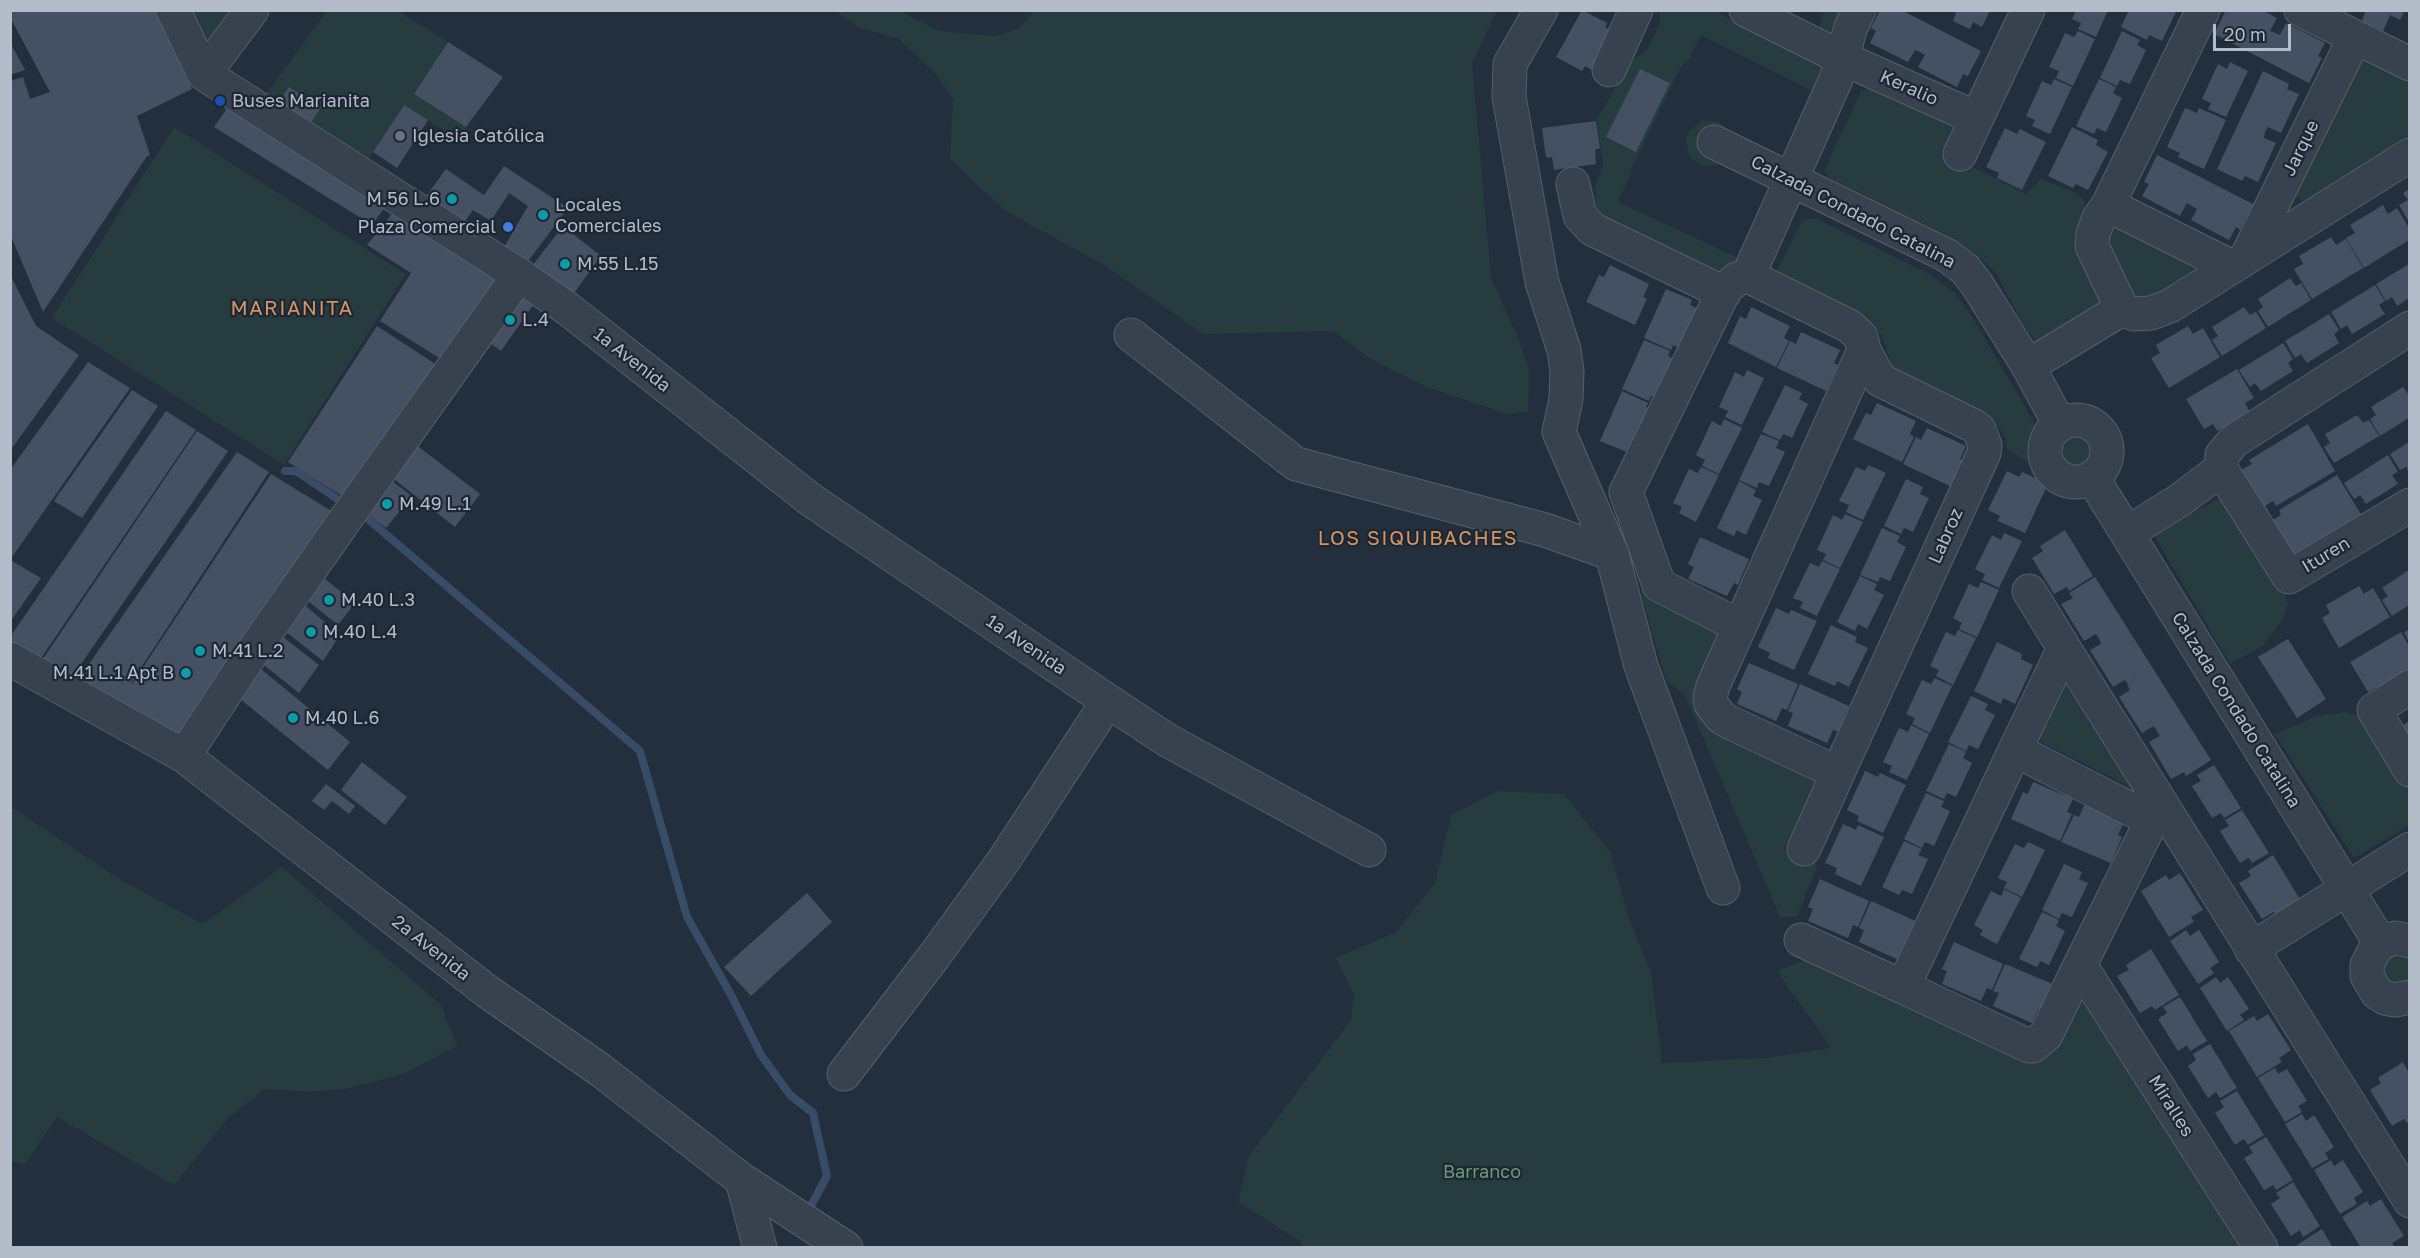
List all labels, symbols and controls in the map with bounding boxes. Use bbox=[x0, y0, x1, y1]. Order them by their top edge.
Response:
scale bar bbox=[2216, 12, 2294, 50]
text: 20 m bbox=[2224, 23, 2266, 45]
street label: Keralio bbox=[1877, 66, 1941, 110]
place label: Buses Marianita bbox=[232, 90, 370, 112]
marker: Buses Marianita bbox=[213, 94, 227, 108]
street label: Jarque bbox=[2278, 117, 2324, 179]
place label: Iglesia Católica bbox=[412, 125, 545, 147]
marker: Iglesia Católica bbox=[393, 129, 407, 143]
street label: Calzada Condado Catalina bbox=[1747, 151, 1959, 273]
place label: M.56 L.6 bbox=[366, 188, 440, 210]
marker: M.56 L.6 bbox=[445, 192, 459, 206]
place label: Locales Comerciales bbox=[555, 194, 662, 236]
marker: Locales Comerciales bbox=[536, 208, 550, 222]
place label: Plaza Comercial bbox=[358, 216, 496, 238]
marker: Plaza Comercial bbox=[501, 220, 515, 234]
place label: M.55 L.15 bbox=[577, 253, 658, 275]
marker: M.55 L.15 bbox=[558, 257, 572, 271]
district label: MARIANITA bbox=[230, 297, 354, 321]
place label: L.4 bbox=[522, 309, 549, 331]
marker: L.4 bbox=[503, 313, 517, 327]
street label: 1a Avenida bbox=[589, 323, 675, 397]
place label: M.49 L.1 bbox=[399, 493, 471, 515]
marker: M.49 L.1 bbox=[380, 497, 394, 511]
street label: Labroz bbox=[1924, 505, 1968, 567]
district label: LOS SIQUIBACHES bbox=[1318, 527, 1518, 551]
street label: Ituren bbox=[2298, 532, 2354, 578]
place label: M.40 L.3 bbox=[341, 589, 415, 611]
marker: M.40 L.3 bbox=[322, 593, 336, 607]
street label: Calzada Condado Catalina bbox=[2167, 608, 2305, 812]
street label: 1a Avenida bbox=[982, 610, 1070, 680]
place label: M.40 L.4 bbox=[323, 621, 398, 643]
marker: M.40 L.4 bbox=[304, 625, 318, 639]
place label: M.41 L.2 bbox=[212, 640, 284, 662]
marker: M.41 L.2 bbox=[193, 644, 207, 658]
place label: M.41 L.1 Apt B bbox=[53, 662, 174, 684]
marker: M.41 L.1 Apt B bbox=[179, 666, 193, 680]
place label: M.40 L.6 bbox=[305, 707, 379, 729]
marker: M.40 L.6 bbox=[286, 711, 300, 725]
street label: 2a Avenida bbox=[388, 911, 474, 985]
street label: Miralles bbox=[2144, 1071, 2198, 1141]
park label: Barranco bbox=[1443, 1161, 1521, 1183]

